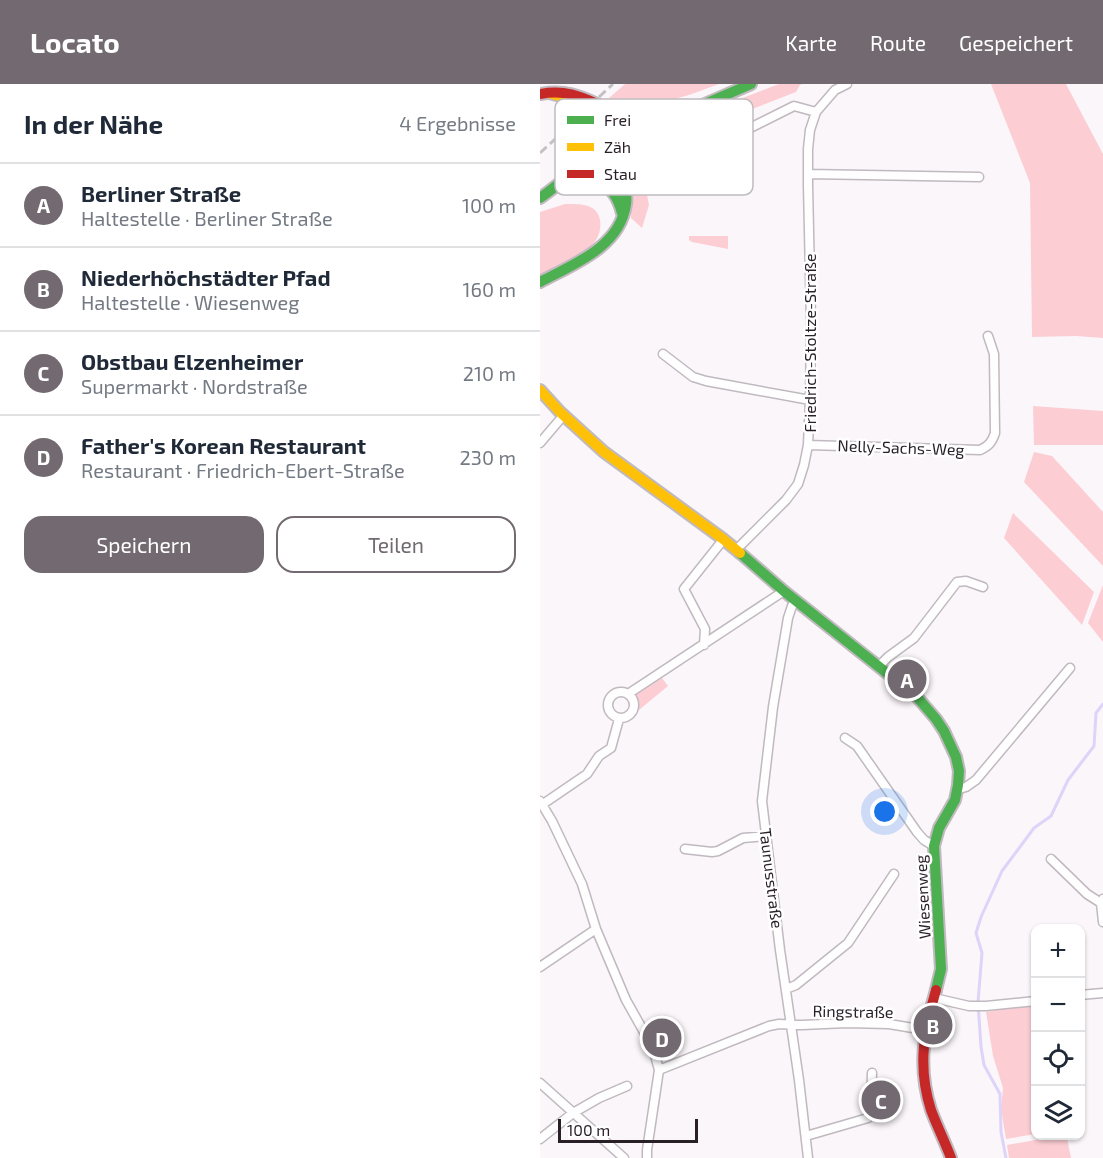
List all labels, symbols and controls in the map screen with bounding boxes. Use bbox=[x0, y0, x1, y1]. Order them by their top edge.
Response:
text: Locato bbox=[30, 25, 120, 59]
text: Karte bbox=[785, 30, 837, 55]
text: Route bbox=[870, 30, 926, 55]
text: Gespeichert bbox=[959, 30, 1073, 55]
legend bbox=[555, 99, 753, 195]
text: In der Nähe bbox=[24, 108, 163, 139]
text: Frei bbox=[604, 110, 631, 129]
text: 4 Ergebnisse bbox=[399, 111, 516, 135]
text: Zäh bbox=[604, 137, 631, 156]
text: Stau bbox=[604, 164, 637, 183]
text: Berliner Straße bbox=[81, 180, 241, 206]
text: A bbox=[37, 193, 50, 217]
text: 100 m bbox=[462, 193, 516, 217]
text: Haltestelle · Berliner Straße bbox=[81, 206, 333, 230]
street label: Friedrich-Stoltze-Straße bbox=[800, 253, 819, 433]
text: Niederhöchstädter Pfad bbox=[81, 264, 331, 290]
text: B bbox=[37, 277, 50, 301]
text: 160 m bbox=[463, 277, 516, 301]
text: Haltestelle · Wiesenweg bbox=[81, 290, 300, 314]
text: Obstbau Elzenheimer bbox=[81, 348, 303, 374]
text: C bbox=[38, 361, 49, 385]
text: 210 m bbox=[463, 361, 516, 385]
text: Supermarkt · Nordstraße bbox=[81, 374, 308, 398]
text: Father's Korean Restaurant bbox=[81, 432, 366, 458]
street label: Nelly-Sachs-Weg bbox=[837, 435, 965, 459]
text: D bbox=[37, 445, 50, 469]
text: 230 m bbox=[460, 445, 516, 469]
text: Restaurant · Friedrich-Ebert-Straße bbox=[81, 458, 405, 482]
button: Speichern bbox=[24, 516, 264, 573]
button: Teilen bbox=[276, 516, 516, 573]
pin: A bbox=[888, 656, 926, 702]
your location bbox=[870, 797, 899, 826]
street label: Taunusstraße bbox=[756, 827, 788, 929]
street label: Wiesenweg bbox=[910, 854, 934, 940]
map controls bbox=[1031, 924, 1085, 1140]
button: + bbox=[1031, 924, 1085, 978]
button: − bbox=[1031, 978, 1085, 1032]
street label: Ringstraße bbox=[812, 1001, 894, 1021]
pin: B bbox=[914, 1002, 952, 1048]
pin: D bbox=[642, 1016, 682, 1060]
button: locate bbox=[1031, 1032, 1085, 1086]
pin: C bbox=[862, 1078, 900, 1122]
button: layers bbox=[1031, 1086, 1085, 1140]
scale bar bbox=[558, 1116, 698, 1144]
text: 100 m bbox=[567, 1120, 610, 1139]

